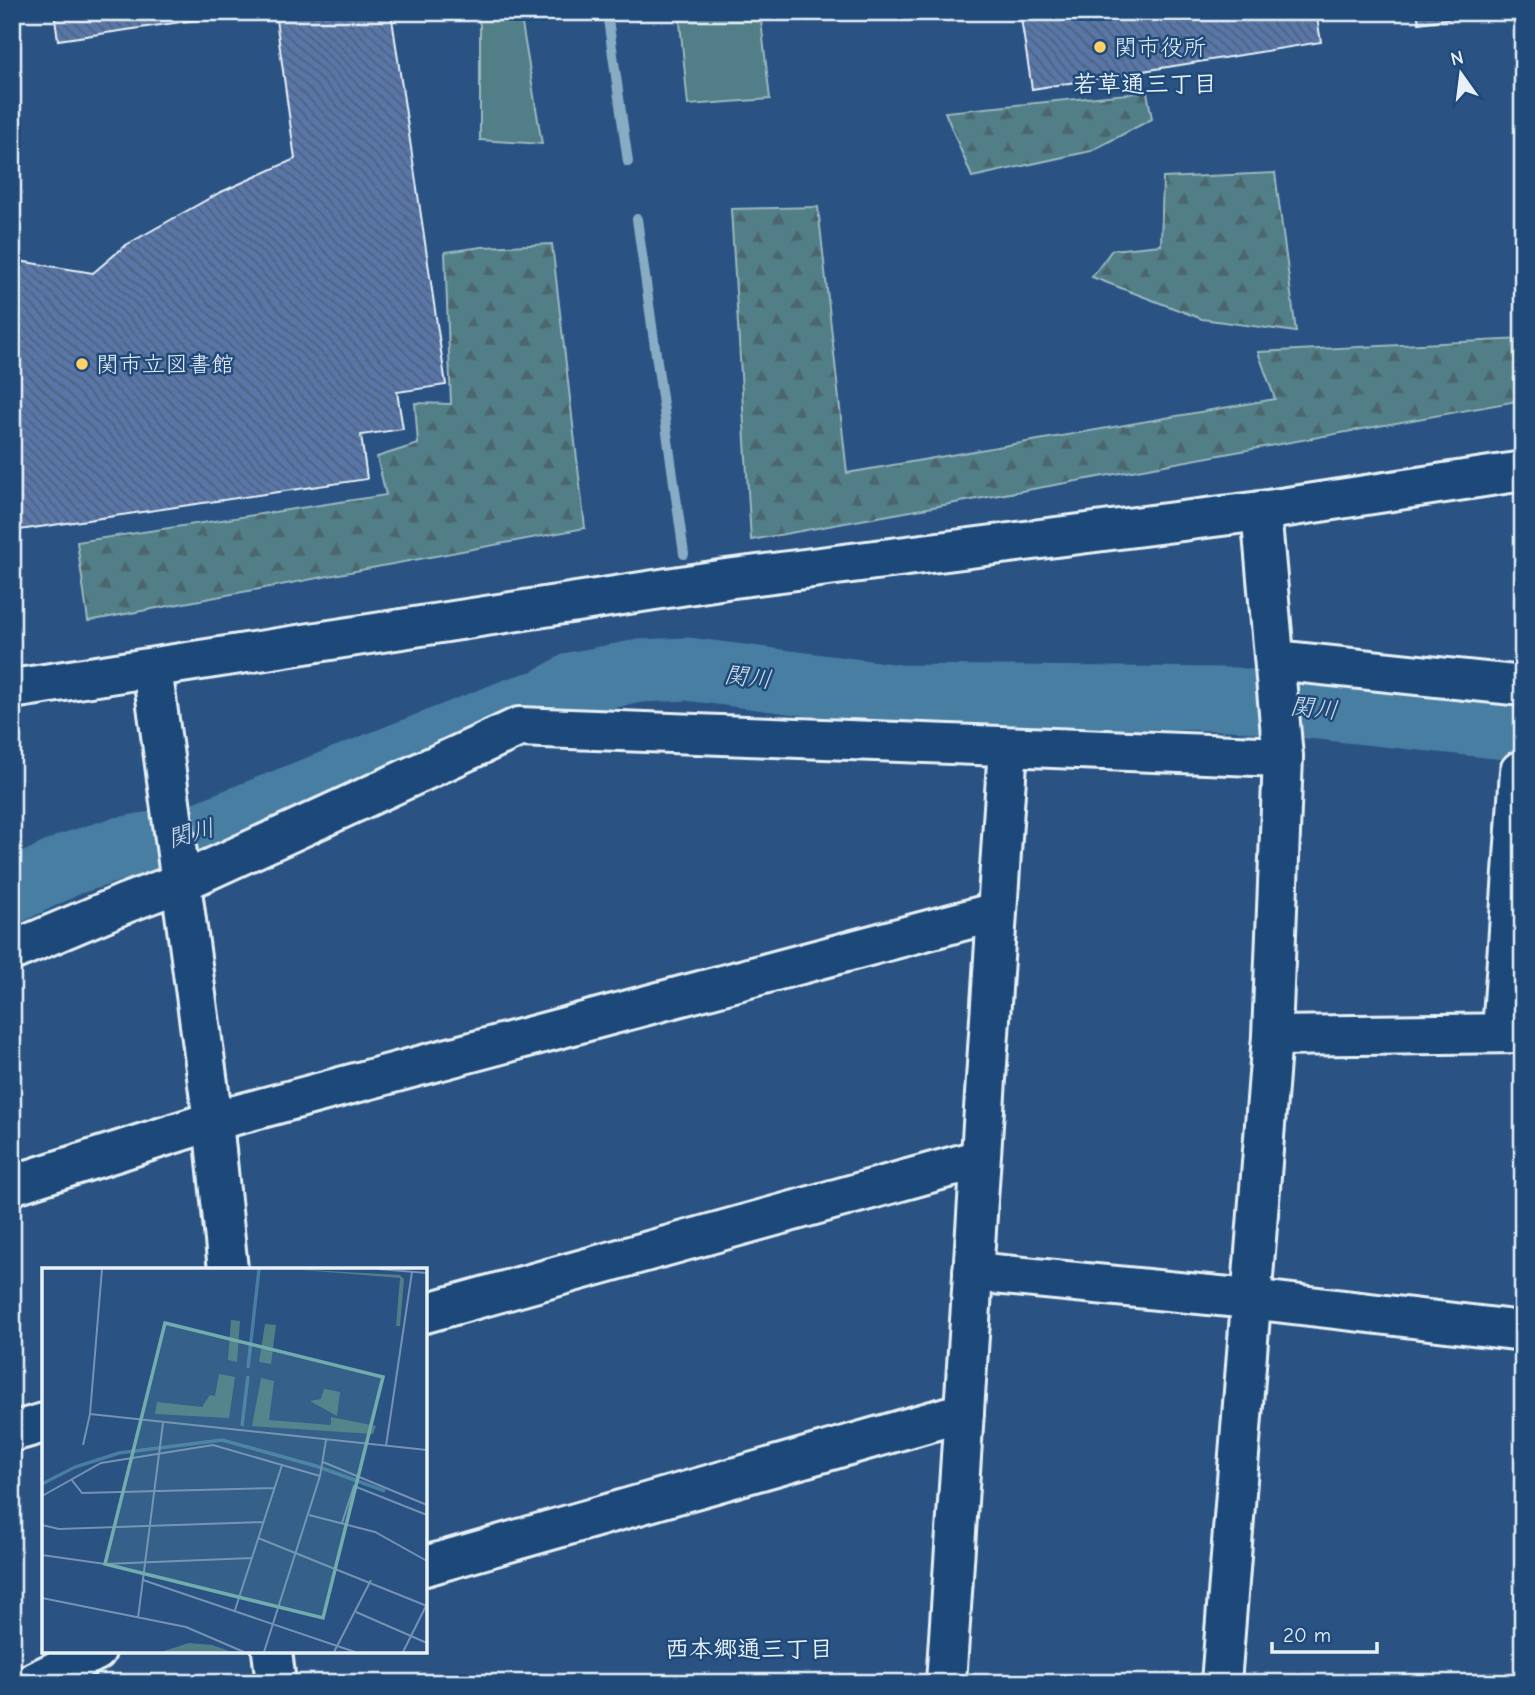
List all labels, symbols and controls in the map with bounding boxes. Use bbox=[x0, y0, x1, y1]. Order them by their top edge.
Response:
place label: 関市役所 bbox=[1114, 34, 1206, 61]
north arrow bbox=[1426, 38, 1496, 108]
marker: 関市役所 bbox=[1092, 39, 1108, 55]
text: N bbox=[1448, 46, 1466, 71]
district label: 若草通三丁目 bbox=[1073, 70, 1217, 98]
place label: 関市立図書館 bbox=[96, 351, 234, 378]
marker: 関市立図書館 bbox=[74, 356, 90, 372]
water label: 関川 bbox=[722, 660, 774, 694]
water label: 関川 bbox=[1289, 692, 1339, 724]
water label: 関川 bbox=[164, 813, 218, 853]
inset map bbox=[42, 1268, 427, 1653]
scale bar bbox=[1272, 1611, 1378, 1655]
text: 20 m bbox=[1283, 1623, 1331, 1647]
district label: 西本郷通三丁目 bbox=[665, 1635, 833, 1663]

